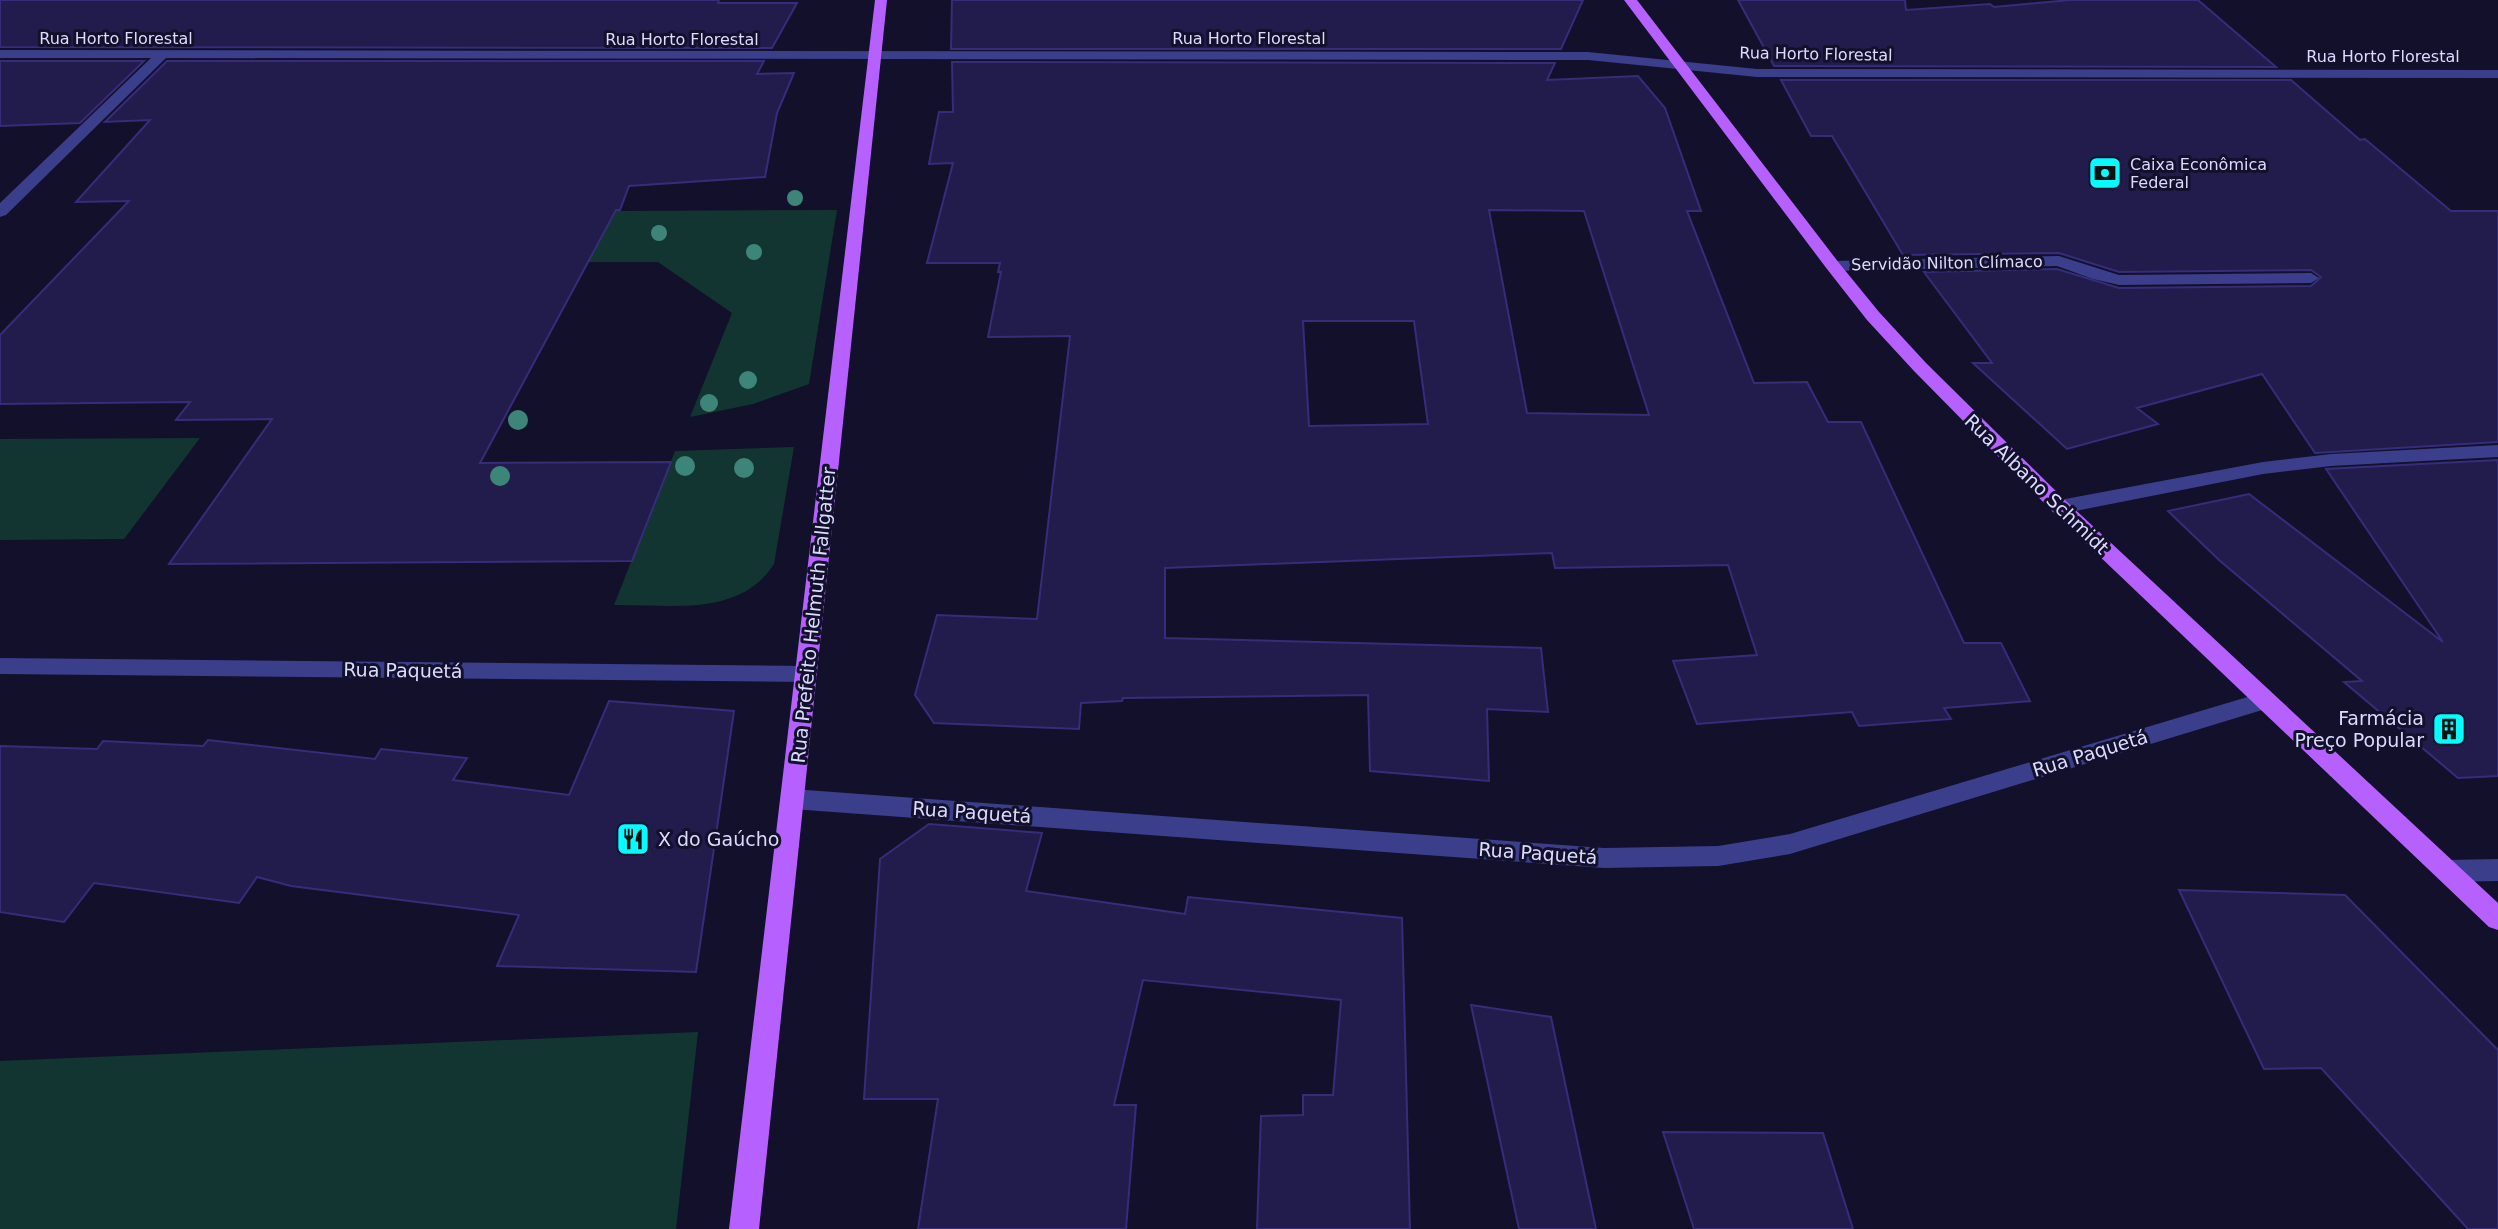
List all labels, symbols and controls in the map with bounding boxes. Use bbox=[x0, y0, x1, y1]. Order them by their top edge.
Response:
street label: Rua Horto Florestal bbox=[39, 29, 193, 48]
street label: Rua Horto Florestal bbox=[1172, 29, 1326, 48]
street label: Rua Horto Florestal bbox=[605, 30, 759, 49]
street label: Rua Horto Florestal bbox=[1739, 43, 1893, 65]
street label: Rua Horto Florestal bbox=[2306, 47, 2460, 66]
bank icon: Caixa Econômica Federal bbox=[2086, 154, 2124, 192]
place label: Caixa Econômica Federal bbox=[2130, 155, 2267, 192]
street label: Servidão Nilton Clímaco bbox=[1851, 252, 2043, 274]
street label: Rua Albano Schmidt bbox=[1960, 410, 2114, 558]
street label: Rua Prefeito Helmuth Fallgatter bbox=[786, 466, 840, 764]
street label: Rua Paquetá bbox=[343, 658, 463, 682]
place label: Farmácia Preço Popular bbox=[2294, 707, 2424, 751]
building icon: Farmácia Preço Popular bbox=[2430, 710, 2468, 748]
street label: Rua Paquetá bbox=[2030, 725, 2150, 781]
street label: Rua Paquetá bbox=[912, 797, 1032, 827]
restaurant icon: X do Gaúcho bbox=[614, 820, 652, 858]
place label: X do Gaúcho bbox=[658, 828, 779, 850]
street label: Rua Paquetá bbox=[1478, 838, 1598, 868]

